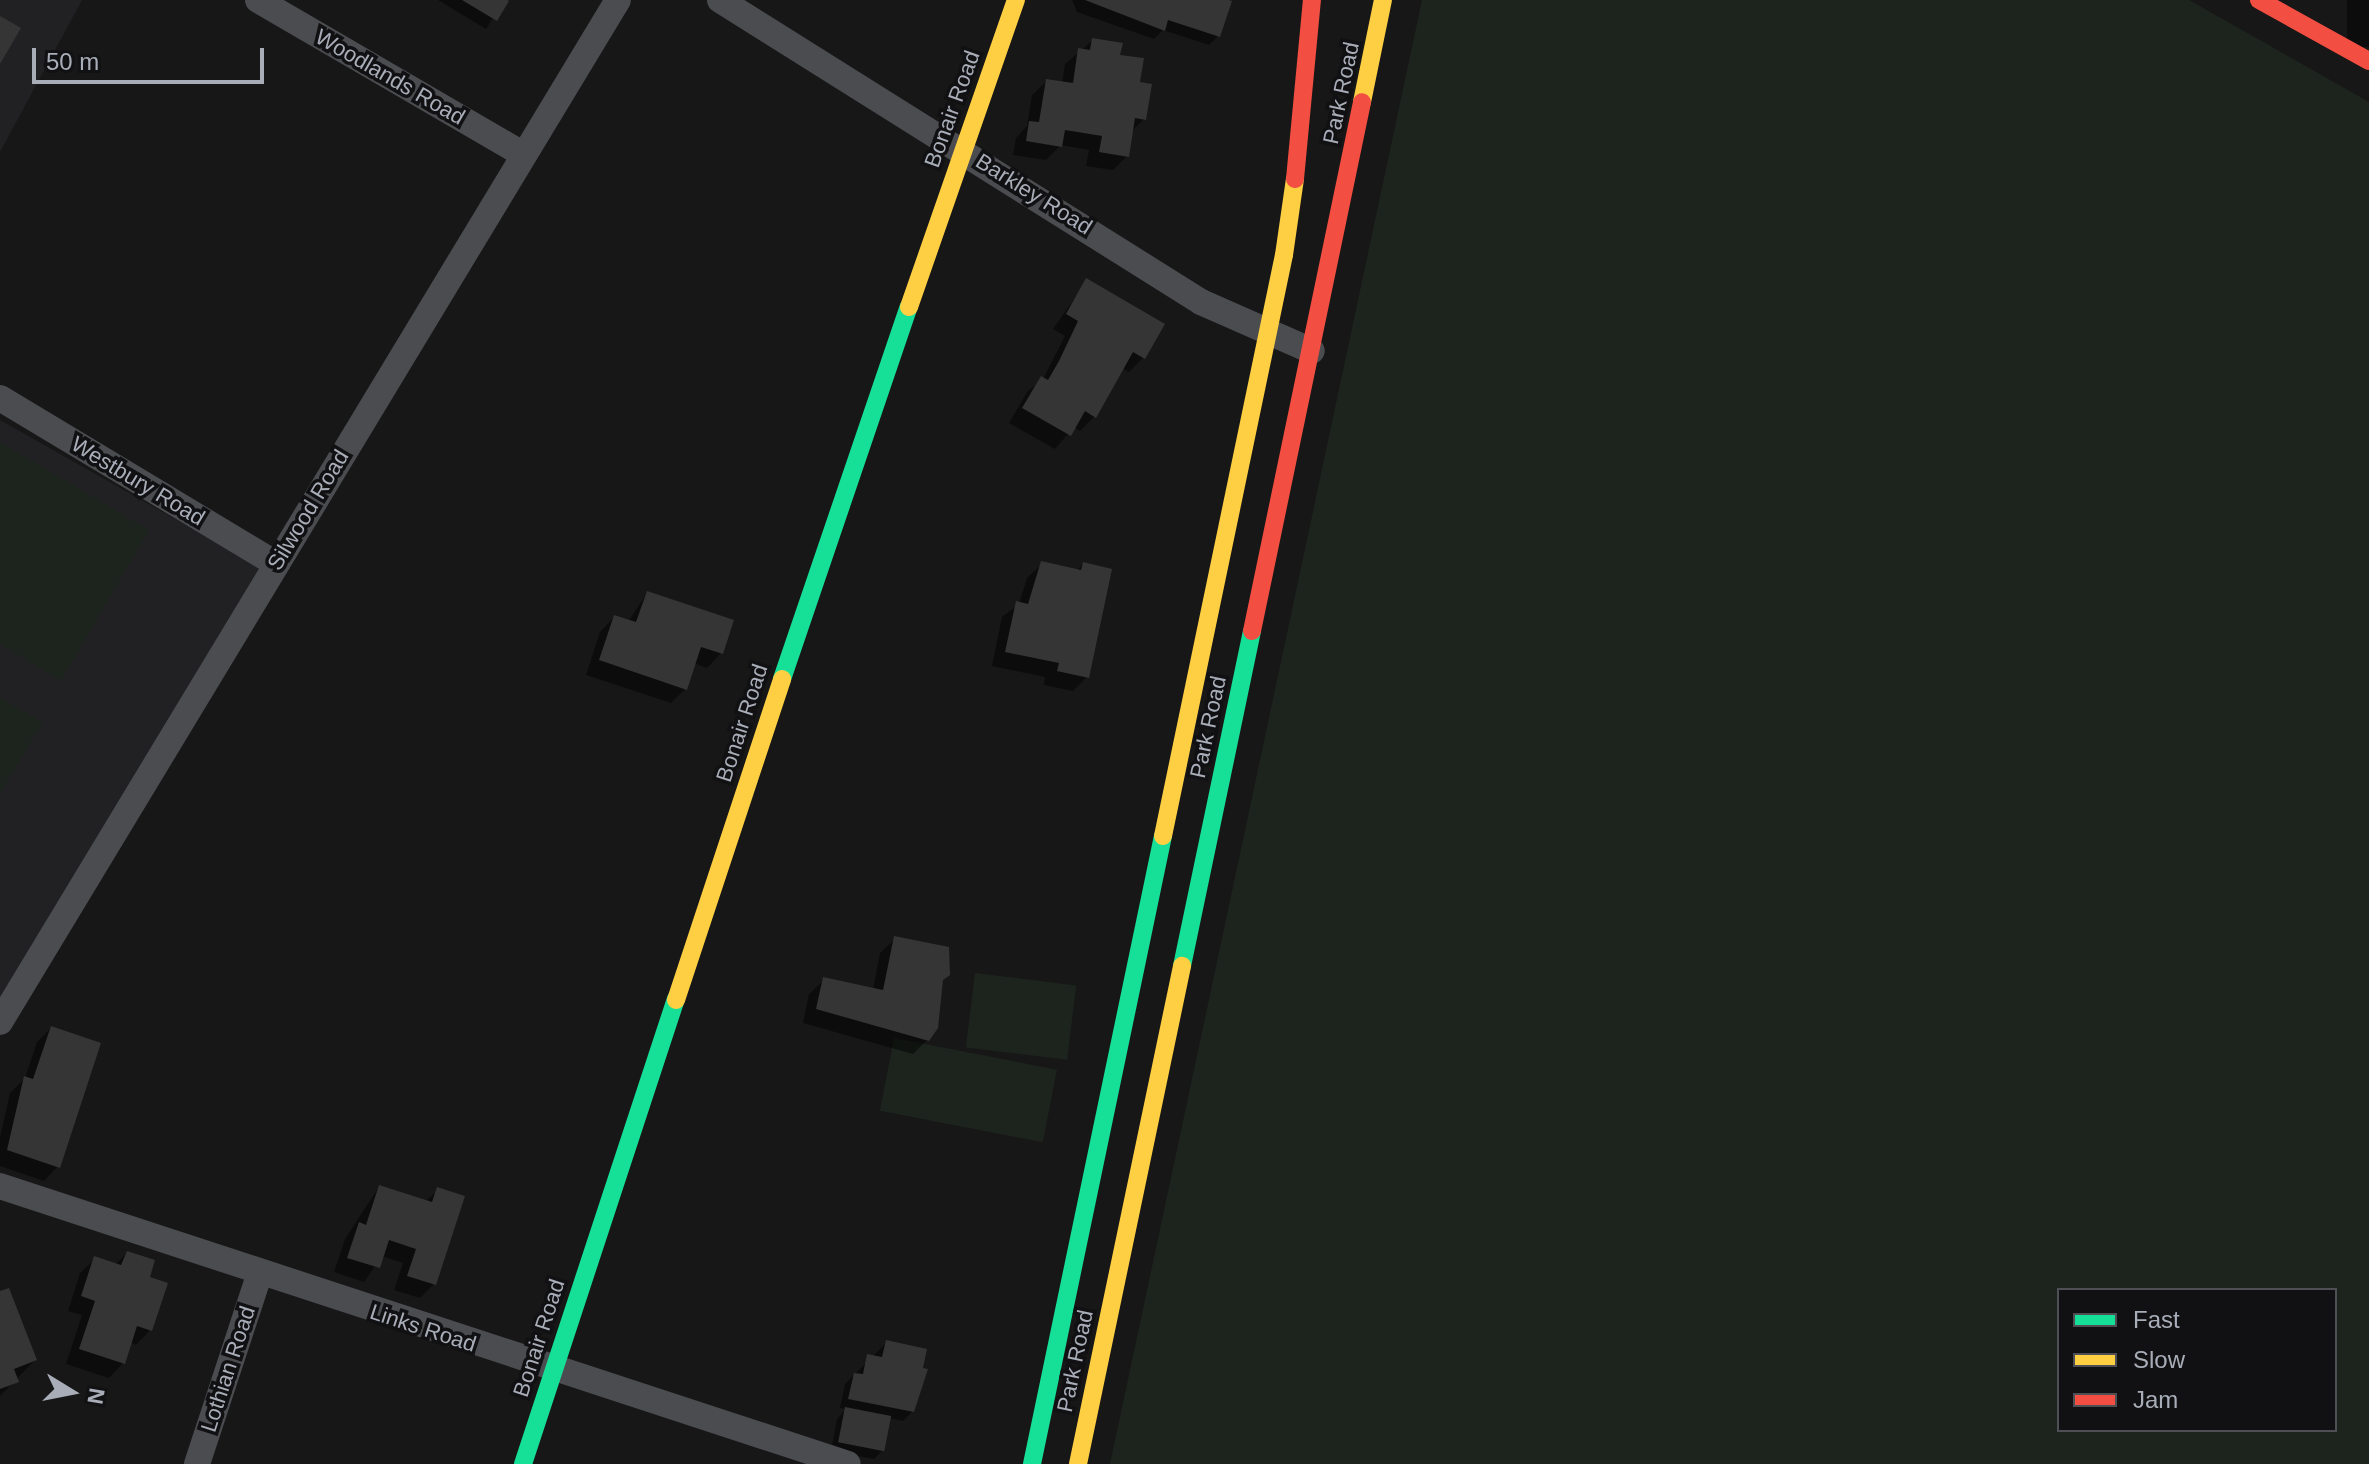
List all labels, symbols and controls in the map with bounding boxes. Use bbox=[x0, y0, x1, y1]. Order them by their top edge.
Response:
street label: Woodlands Road bbox=[310, 23, 470, 131]
scale bar bbox=[36, 32, 268, 82]
street label: Park Road bbox=[1317, 39, 1365, 147]
street label: Bonair Road bbox=[919, 47, 985, 171]
text: 50 m bbox=[46, 48, 99, 75]
street label: Barkley Road bbox=[971, 148, 1097, 240]
street label: Westbury Road bbox=[66, 431, 210, 531]
street label: Silwood Road bbox=[262, 445, 354, 575]
street label: Bonair Road bbox=[711, 661, 773, 785]
street label: Park Road bbox=[1184, 673, 1232, 781]
street label: Bonair Road bbox=[508, 1276, 570, 1400]
legend bbox=[2057, 1288, 2337, 1432]
street label: Links Road bbox=[367, 1298, 479, 1358]
street label: Lothian Road bbox=[195, 1303, 261, 1435]
text: Fast bbox=[2133, 1306, 2180, 1333]
street label: Park Road bbox=[1051, 1307, 1099, 1415]
text: Slow bbox=[2133, 1346, 2185, 1373]
north arrow bbox=[32, 1352, 112, 1432]
text: N bbox=[82, 1386, 110, 1406]
text: Jam bbox=[2133, 1386, 2178, 1413]

